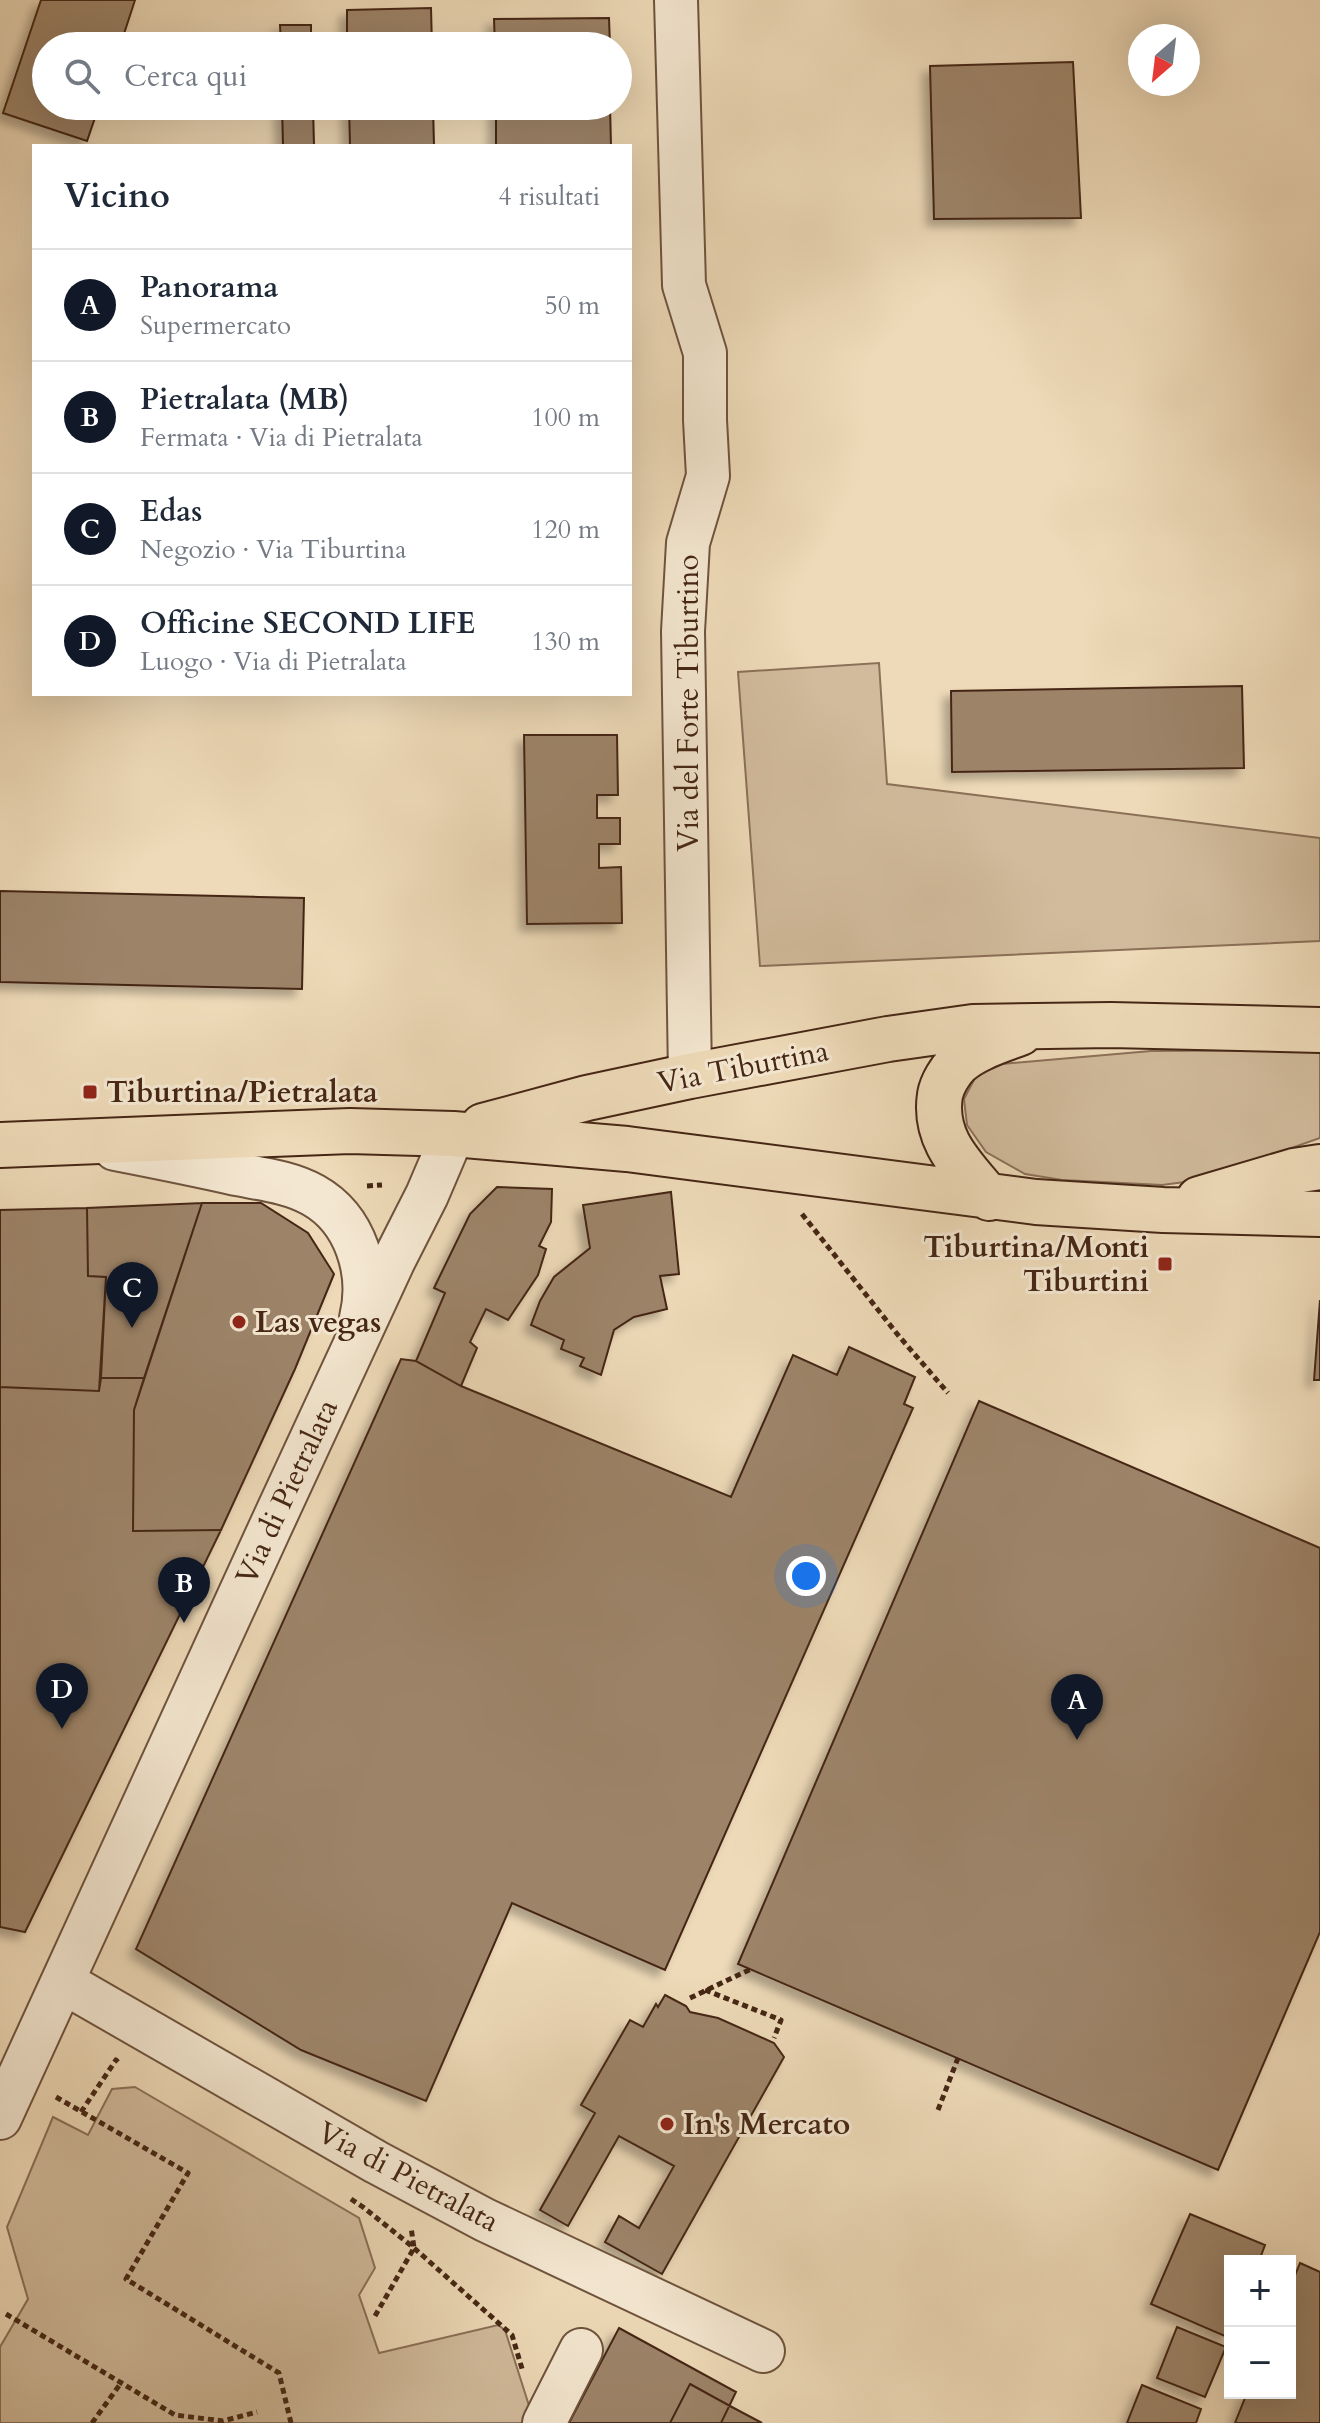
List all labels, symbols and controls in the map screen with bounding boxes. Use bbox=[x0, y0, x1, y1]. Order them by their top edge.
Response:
north arrow bbox=[1128, 24, 1200, 96]
search box bbox=[32, 32, 632, 120]
icon: search bbox=[60, 54, 104, 98]
text: Cerca qui bbox=[124, 56, 247, 97]
text: Vicino bbox=[64, 173, 170, 219]
text: 4 risultati bbox=[498, 179, 600, 214]
text: Panorama bbox=[140, 267, 278, 308]
text: A bbox=[80, 288, 100, 323]
text: 50 m bbox=[544, 288, 600, 323]
text: Supermercato bbox=[140, 308, 291, 343]
text: Pietralata (MB) bbox=[140, 379, 349, 420]
text: B bbox=[81, 400, 99, 435]
text: 100 m bbox=[531, 400, 600, 435]
text: Fermata · Via di Pietralata bbox=[140, 420, 423, 455]
text: Edas bbox=[140, 491, 202, 532]
text: C bbox=[80, 512, 100, 547]
text: 120 m bbox=[531, 512, 600, 547]
text: Negozio · Via Tiburtina bbox=[140, 532, 406, 567]
street label: Via del Forte Tiburtino bbox=[668, 554, 709, 852]
text: Officine SECOND LIFE bbox=[140, 603, 475, 644]
text: D bbox=[79, 624, 101, 659]
text: 130 m bbox=[531, 624, 600, 659]
text: Luogo · Via di Pietralata bbox=[140, 644, 407, 679]
street label: Via Tiburtina bbox=[654, 1030, 832, 1104]
place label: Tiburtina/Pietralata bbox=[106, 1072, 378, 1113]
marker: Tiburtina/Pietralata bbox=[81, 1083, 99, 1101]
place label: Tiburtina/Monti Tiburtini bbox=[923, 1227, 1149, 1302]
marker: Tiburtina/Monti Tiburtini bbox=[1156, 1255, 1174, 1273]
pin: C bbox=[106, 1262, 158, 1328]
place label: Las vegas bbox=[255, 1302, 381, 1343]
marker: Las vegas bbox=[230, 1313, 248, 1331]
street label: Via di Pietralata bbox=[226, 1393, 348, 1591]
your location bbox=[786, 1556, 826, 1596]
pin: B bbox=[158, 1557, 210, 1623]
pin: D bbox=[36, 1663, 88, 1729]
pin: A bbox=[1051, 1674, 1103, 1740]
place label: In's Mercato bbox=[683, 2104, 850, 2145]
street label: Via di Pietralata bbox=[310, 2112, 506, 2242]
marker: In's Mercato bbox=[658, 2115, 676, 2133]
map controls bbox=[1224, 2255, 1296, 2399]
button: + bbox=[1224, 2255, 1296, 2327]
button: − bbox=[1224, 2327, 1296, 2399]

